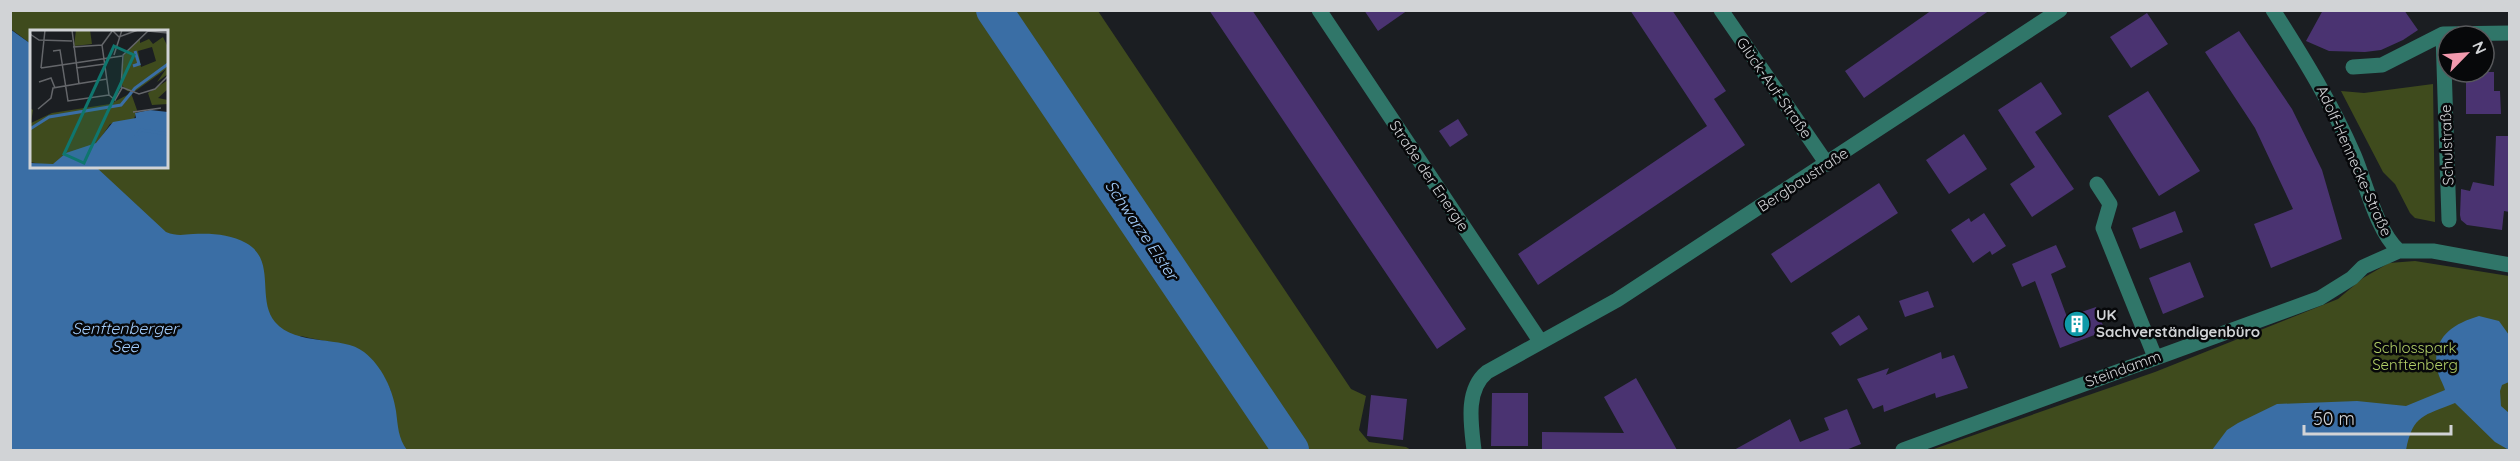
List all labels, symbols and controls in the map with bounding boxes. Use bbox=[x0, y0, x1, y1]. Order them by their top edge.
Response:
north arrow bbox=[2436, 24, 2496, 84]
inset map bbox=[30, 30, 168, 168]
street label: Glück-Auf-Straße bbox=[1732, 33, 1816, 142]
text: N bbox=[2468, 38, 2491, 57]
street label: Adolf-Hennecke-Straße bbox=[2313, 82, 2396, 239]
street label: Schulstraße bbox=[2436, 104, 2457, 186]
street label: Straße der Energie bbox=[1385, 117, 1474, 235]
street label: Bergbaustraße bbox=[1754, 143, 1852, 216]
water label: Schwarze Elster bbox=[1101, 176, 1184, 285]
place label: UK Sachverständigenbüro bbox=[2096, 305, 2260, 341]
building icon: UK Sachverständigenbüro bbox=[2062, 309, 2092, 339]
water label: Senftenberger See bbox=[72, 318, 180, 356]
park label: Schlosspark Senftenberg bbox=[2372, 338, 2458, 374]
street label: Steindamm bbox=[2082, 346, 2163, 391]
scale bar bbox=[2304, 398, 2451, 436]
text: 50 m bbox=[2313, 407, 2355, 430]

